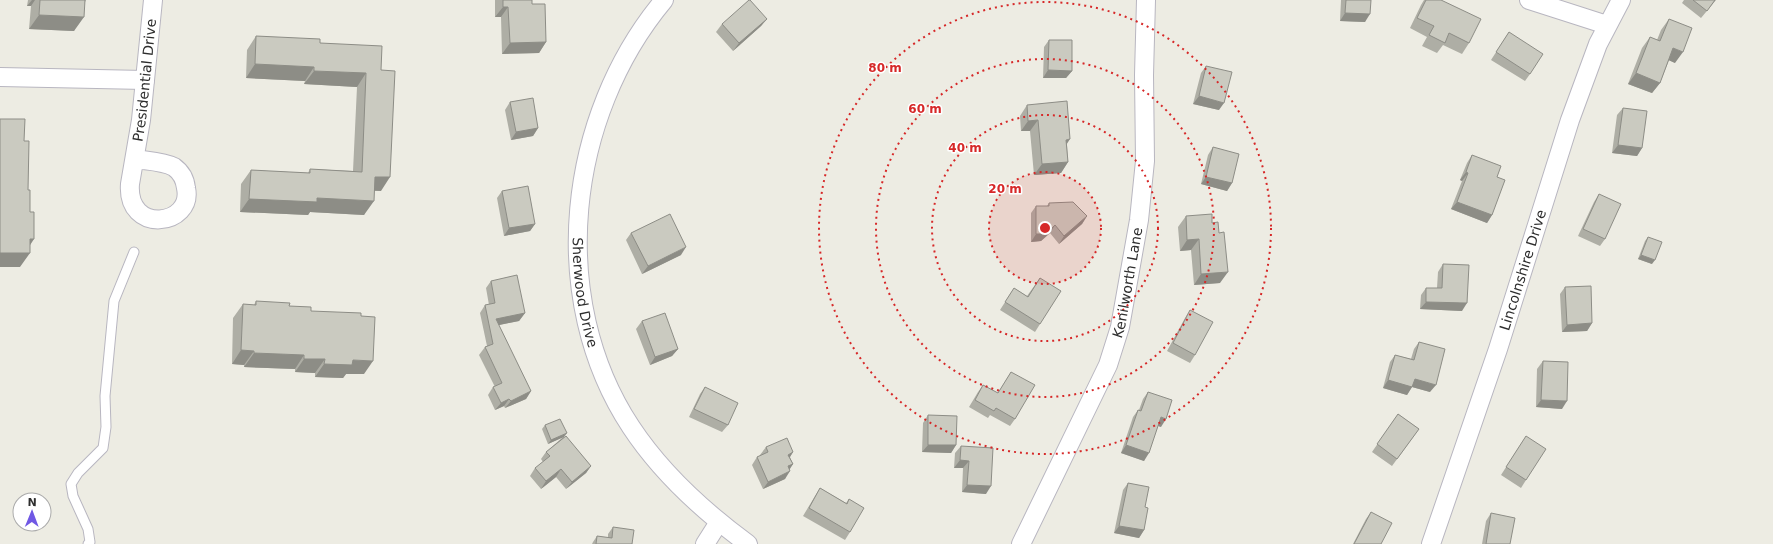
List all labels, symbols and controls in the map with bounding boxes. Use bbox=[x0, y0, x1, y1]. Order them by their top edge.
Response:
street label: Presidential Drive bbox=[129, 18, 159, 143]
text: 80 m bbox=[868, 61, 902, 75]
text: 60 m bbox=[908, 102, 942, 116]
text: 40 m bbox=[948, 141, 982, 155]
text: 20 m bbox=[988, 182, 1022, 196]
street label: Lincolnshire Drive bbox=[1496, 208, 1549, 332]
centre of rings bbox=[1038, 221, 1052, 235]
street label: Kenilworth Lane bbox=[1109, 226, 1146, 340]
street label: Sherwood Drive bbox=[570, 237, 601, 350]
north arrow bbox=[12, 492, 52, 532]
text: N bbox=[27, 496, 37, 509]

